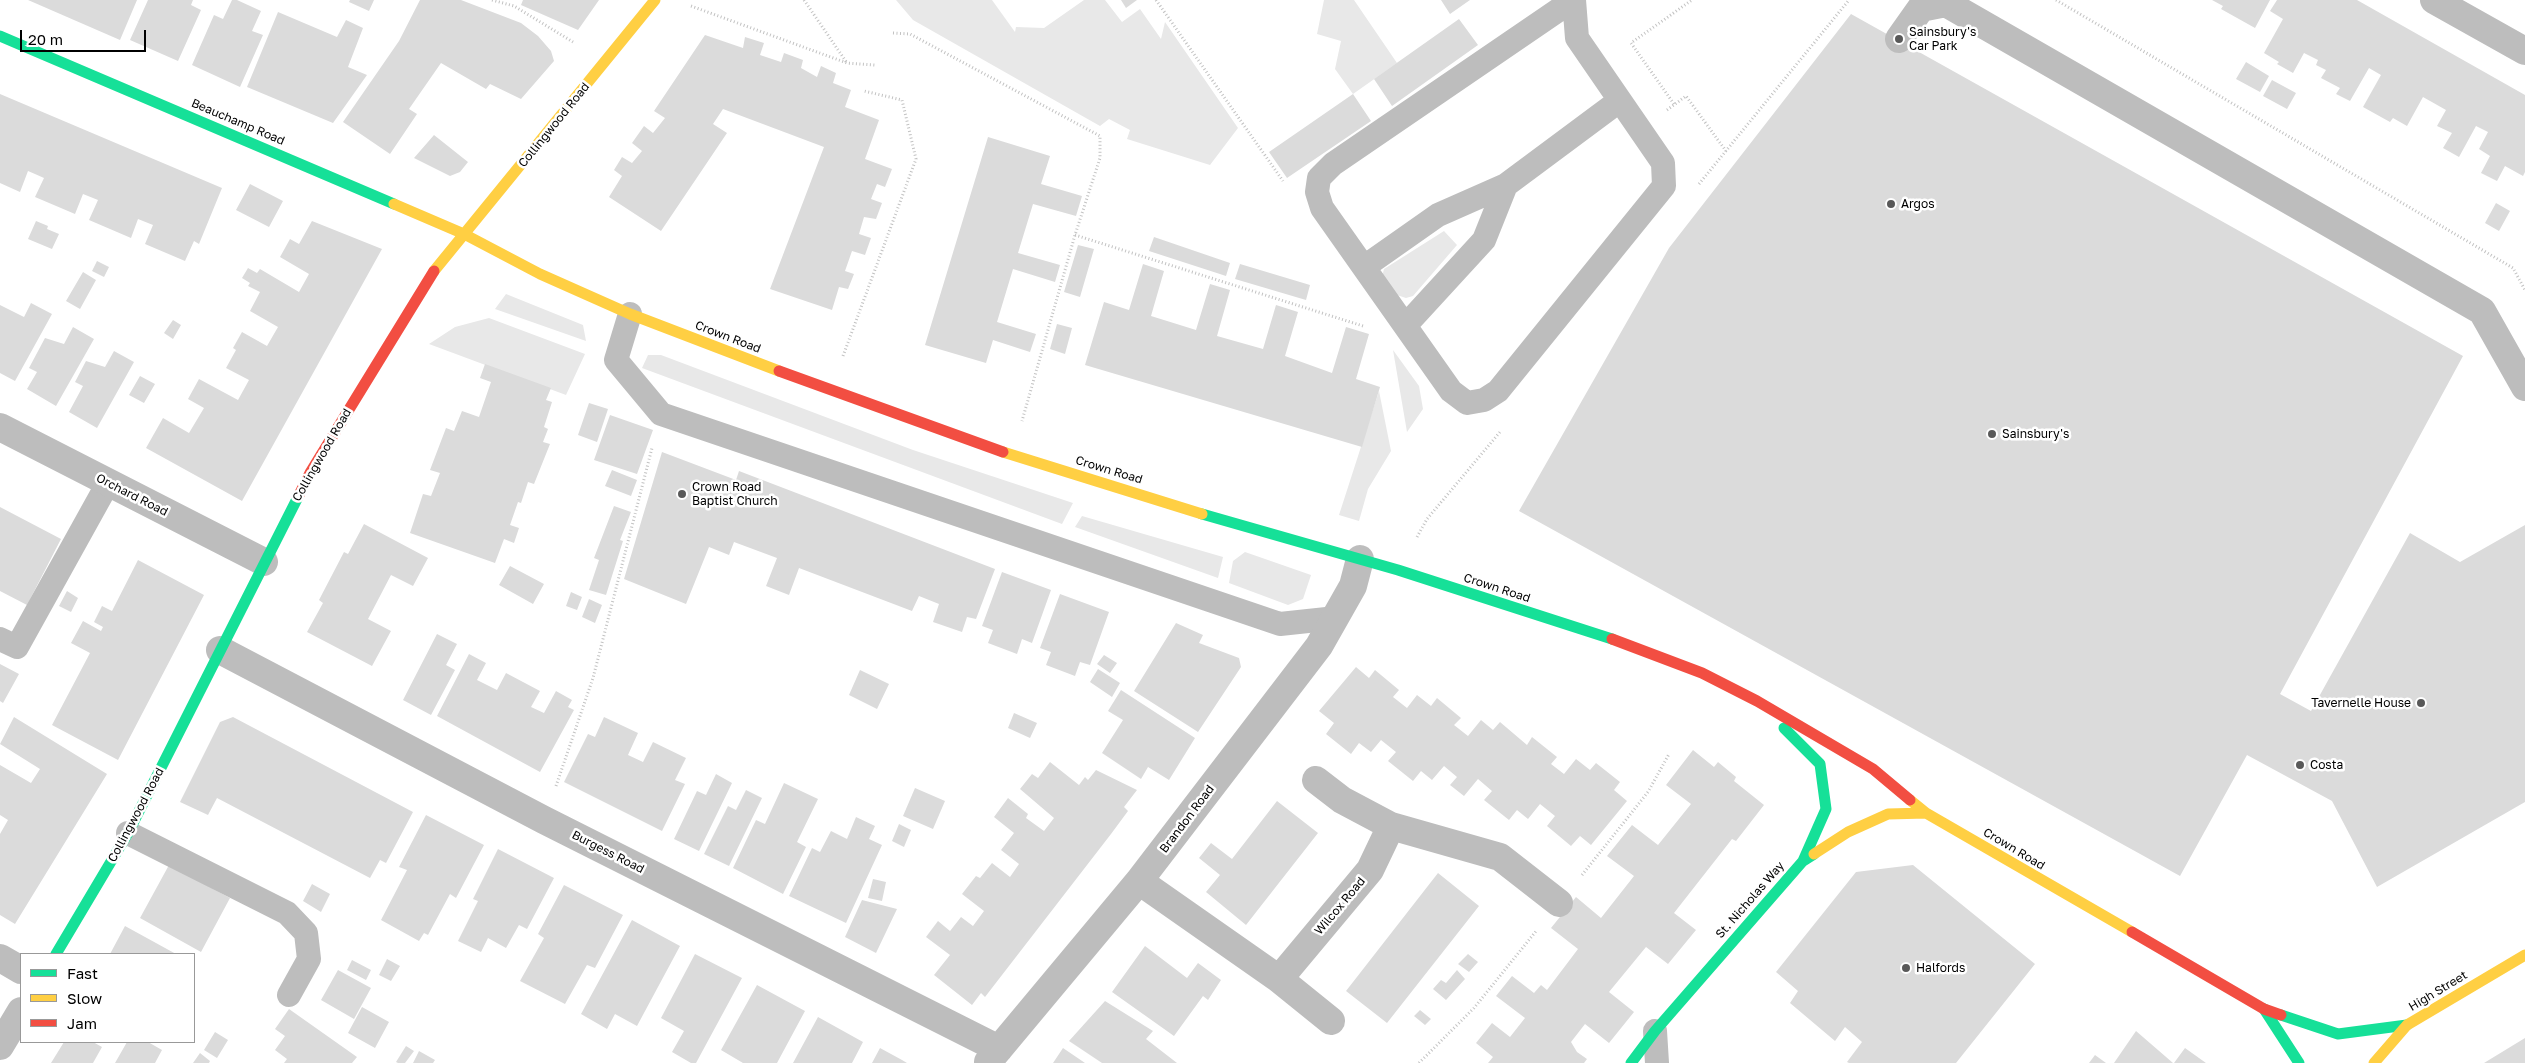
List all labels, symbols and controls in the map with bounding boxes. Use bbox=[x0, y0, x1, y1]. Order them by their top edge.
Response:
scale bar bbox=[22, 20, 149, 52]
place label: Sainsbury's Car Park bbox=[1909, 25, 1976, 53]
text: 20 m bbox=[28, 30, 63, 48]
marker: Sainsbury's Car Park bbox=[1893, 33, 1905, 45]
street label: Collingwood Road bbox=[515, 80, 593, 170]
street label: Beauchamp Road bbox=[189, 96, 287, 148]
place label: Argos bbox=[1901, 197, 1935, 211]
marker: Argos bbox=[1885, 198, 1897, 210]
street label: Crown Road bbox=[693, 318, 763, 356]
street label: Collingwood Road bbox=[290, 406, 354, 504]
place label: Sainsbury's bbox=[2002, 427, 2069, 441]
marker: Sainsbury's bbox=[1986, 428, 1998, 440]
street label: Crown Road bbox=[1074, 453, 1144, 487]
street label: Orchard Road bbox=[94, 471, 170, 519]
place label: Crown Road Baptist Church bbox=[692, 480, 778, 508]
marker: Crown Road Baptist Church bbox=[676, 488, 688, 500]
street label: Crown Road bbox=[1462, 570, 1532, 606]
place label: Tavernelle House bbox=[2311, 696, 2411, 710]
marker: Tavernelle House bbox=[2415, 697, 2427, 709]
place label: Costa bbox=[2310, 758, 2343, 772]
marker: Costa bbox=[2294, 759, 2306, 771]
street label: Collingwood Road bbox=[105, 765, 167, 865]
street label: Brandon Road bbox=[1157, 782, 1217, 856]
street label: Crown Road bbox=[1981, 825, 2047, 873]
street label: Burgess Road bbox=[569, 828, 647, 876]
street label: St. Nicholas Way bbox=[1713, 859, 1787, 941]
street label: Wilcox Road bbox=[1312, 874, 1368, 938]
legend bbox=[20, 953, 195, 1043]
place label: Halfords bbox=[1916, 961, 1965, 975]
marker: Halfords bbox=[1900, 962, 1912, 974]
text: Fast bbox=[67, 964, 98, 982]
street label: High Street bbox=[2406, 968, 2470, 1014]
text: Slow bbox=[67, 989, 102, 1007]
text: Jam bbox=[67, 1014, 97, 1032]

